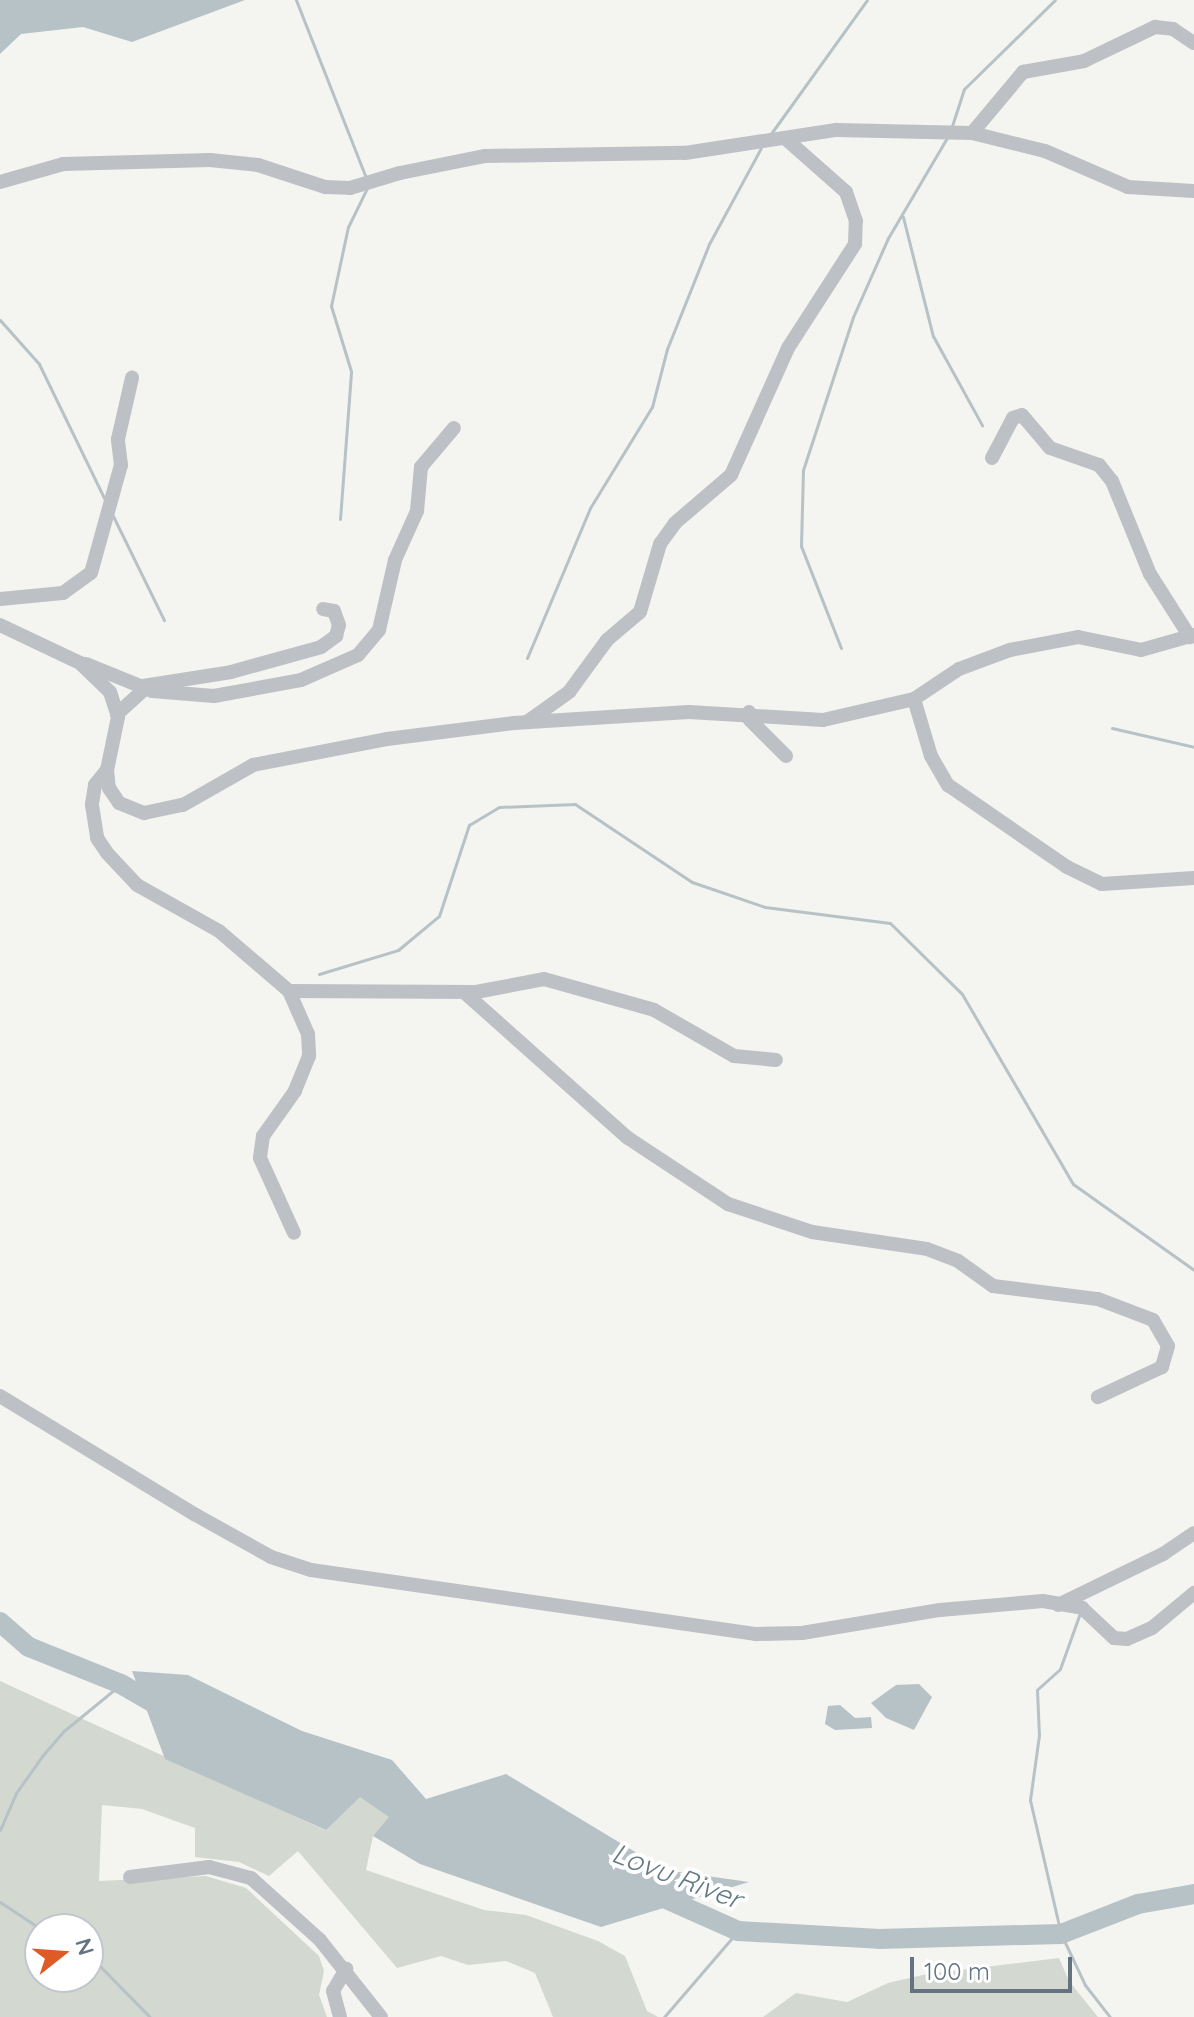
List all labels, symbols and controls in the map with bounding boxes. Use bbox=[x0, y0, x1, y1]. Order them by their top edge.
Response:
water label: Lovu River bbox=[607, 1836, 747, 1916]
north arrow bbox=[24, 1913, 104, 1993]
text: N bbox=[69, 1935, 101, 1958]
scale bar bbox=[914, 1941, 1076, 1991]
text: 100 m bbox=[924, 1956, 990, 1986]

